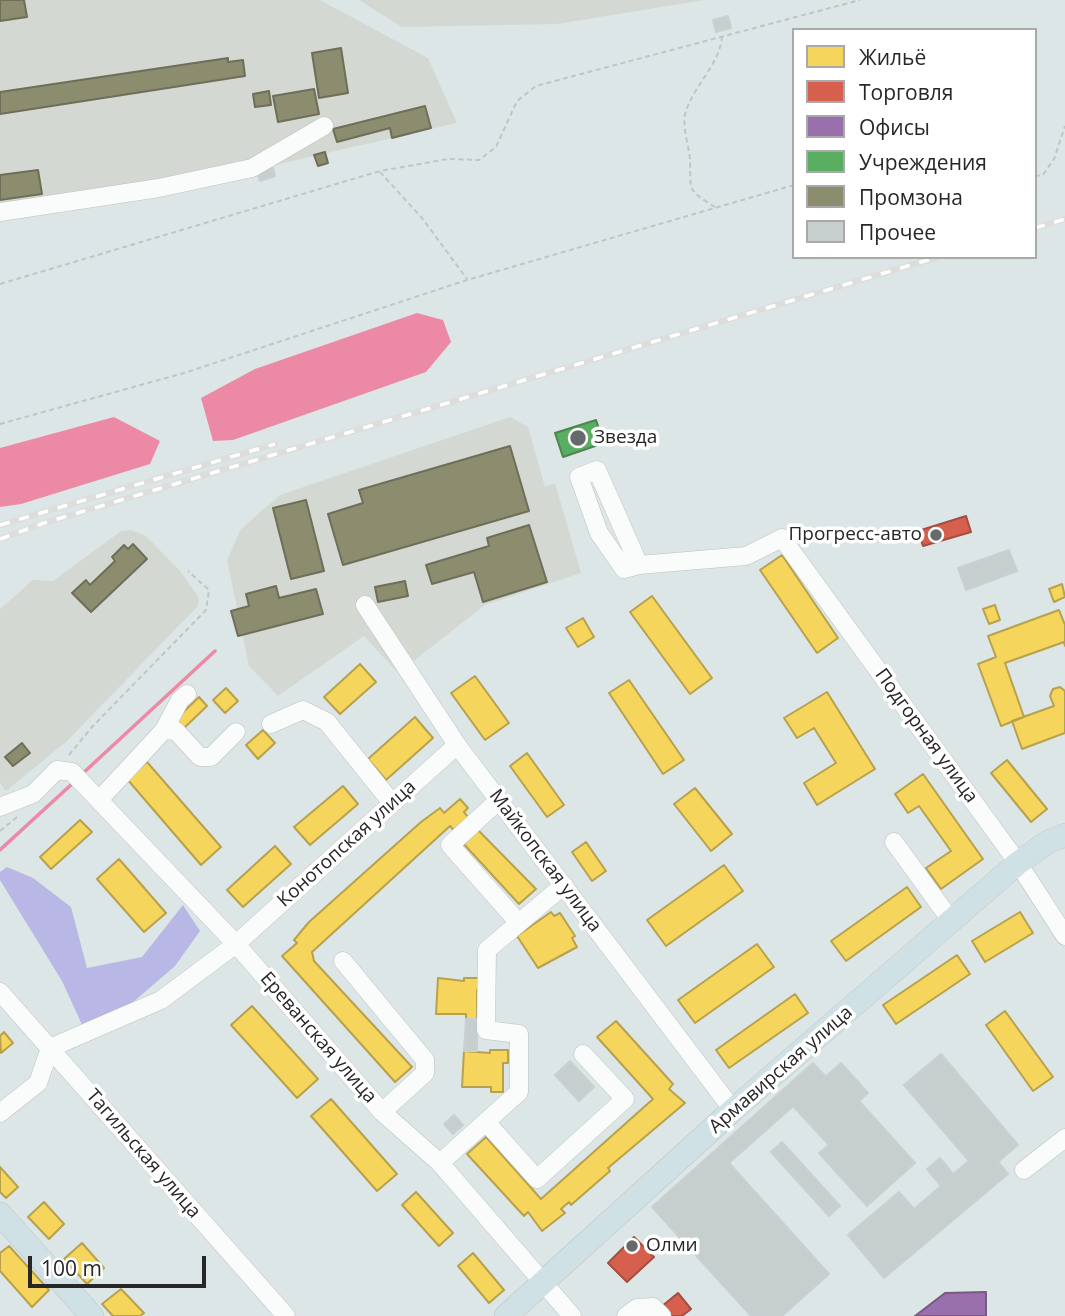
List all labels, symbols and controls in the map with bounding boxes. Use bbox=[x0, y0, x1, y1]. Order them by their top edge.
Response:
legend bbox=[792, 28, 1037, 259]
text: Жильё bbox=[859, 43, 926, 71]
text: Торговля bbox=[859, 78, 953, 106]
text: Офисы bbox=[859, 113, 930, 141]
text: Учреждения bbox=[859, 148, 987, 176]
text: Промзона bbox=[859, 183, 963, 211]
text: Прочее bbox=[859, 218, 936, 246]
place label: Звезда bbox=[594, 427, 657, 449]
marker: Звезда bbox=[568, 428, 588, 448]
place label: Прогресс-авто bbox=[788, 524, 922, 546]
marker: Прогресс-авто bbox=[928, 527, 944, 543]
street label: Подгорная улица bbox=[870, 664, 982, 808]
street label: Конотопская улица bbox=[273, 776, 421, 912]
street label: Майкопская улица bbox=[484, 785, 606, 937]
street label: Ереванская улица bbox=[255, 968, 381, 1108]
street label: Армавирская улица bbox=[705, 1001, 857, 1139]
street label: Тагильская улица bbox=[81, 1085, 205, 1223]
place label: Олми bbox=[646, 1235, 698, 1257]
marker: Олми bbox=[624, 1238, 640, 1254]
scale bar bbox=[32, 1242, 210, 1286]
text: 100 m bbox=[41, 1254, 102, 1282]

